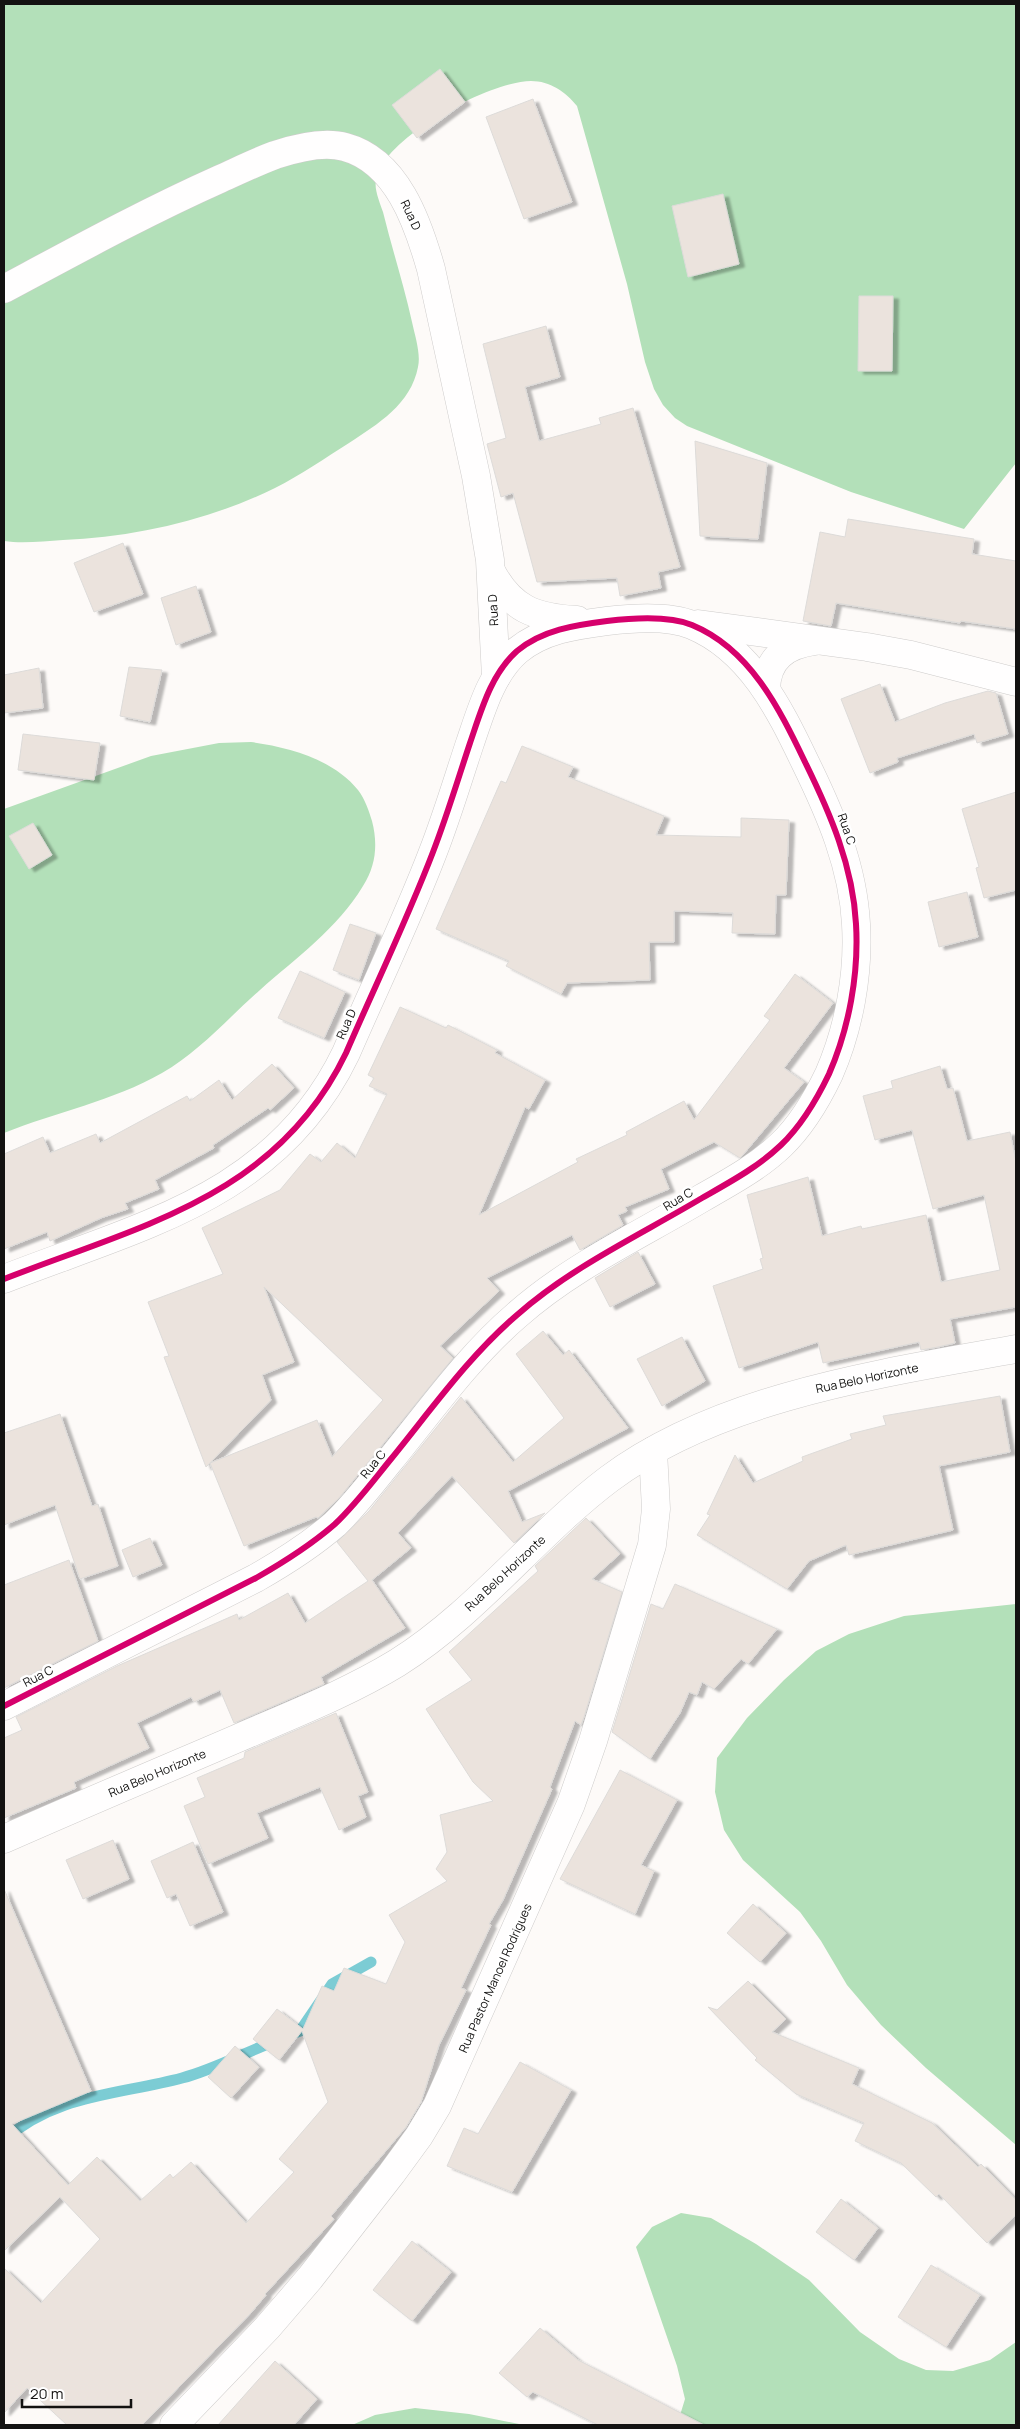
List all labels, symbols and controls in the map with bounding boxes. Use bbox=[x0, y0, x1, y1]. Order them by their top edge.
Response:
street label: Rua D bbox=[397, 197, 425, 233]
street label: Rua D bbox=[484, 594, 502, 626]
street label: Rua C bbox=[834, 811, 860, 847]
street label: Rua D bbox=[332, 1006, 360, 1042]
street label: Rua C bbox=[660, 1183, 697, 1215]
street label: Rua Belo Horizonte bbox=[814, 1359, 920, 1397]
street label: Rua C bbox=[356, 1446, 390, 1482]
street label: Rua Belo Horizonte bbox=[461, 1531, 549, 1615]
street label: Rua C bbox=[20, 1661, 57, 1691]
street label: Rua Belo Horizonte bbox=[106, 1745, 208, 1801]
street label: Rua Pastor Manoel Rodrigues bbox=[454, 1901, 536, 2055]
scale bar bbox=[22, 2376, 131, 2408]
text: 20 m bbox=[30, 2383, 63, 2404]

